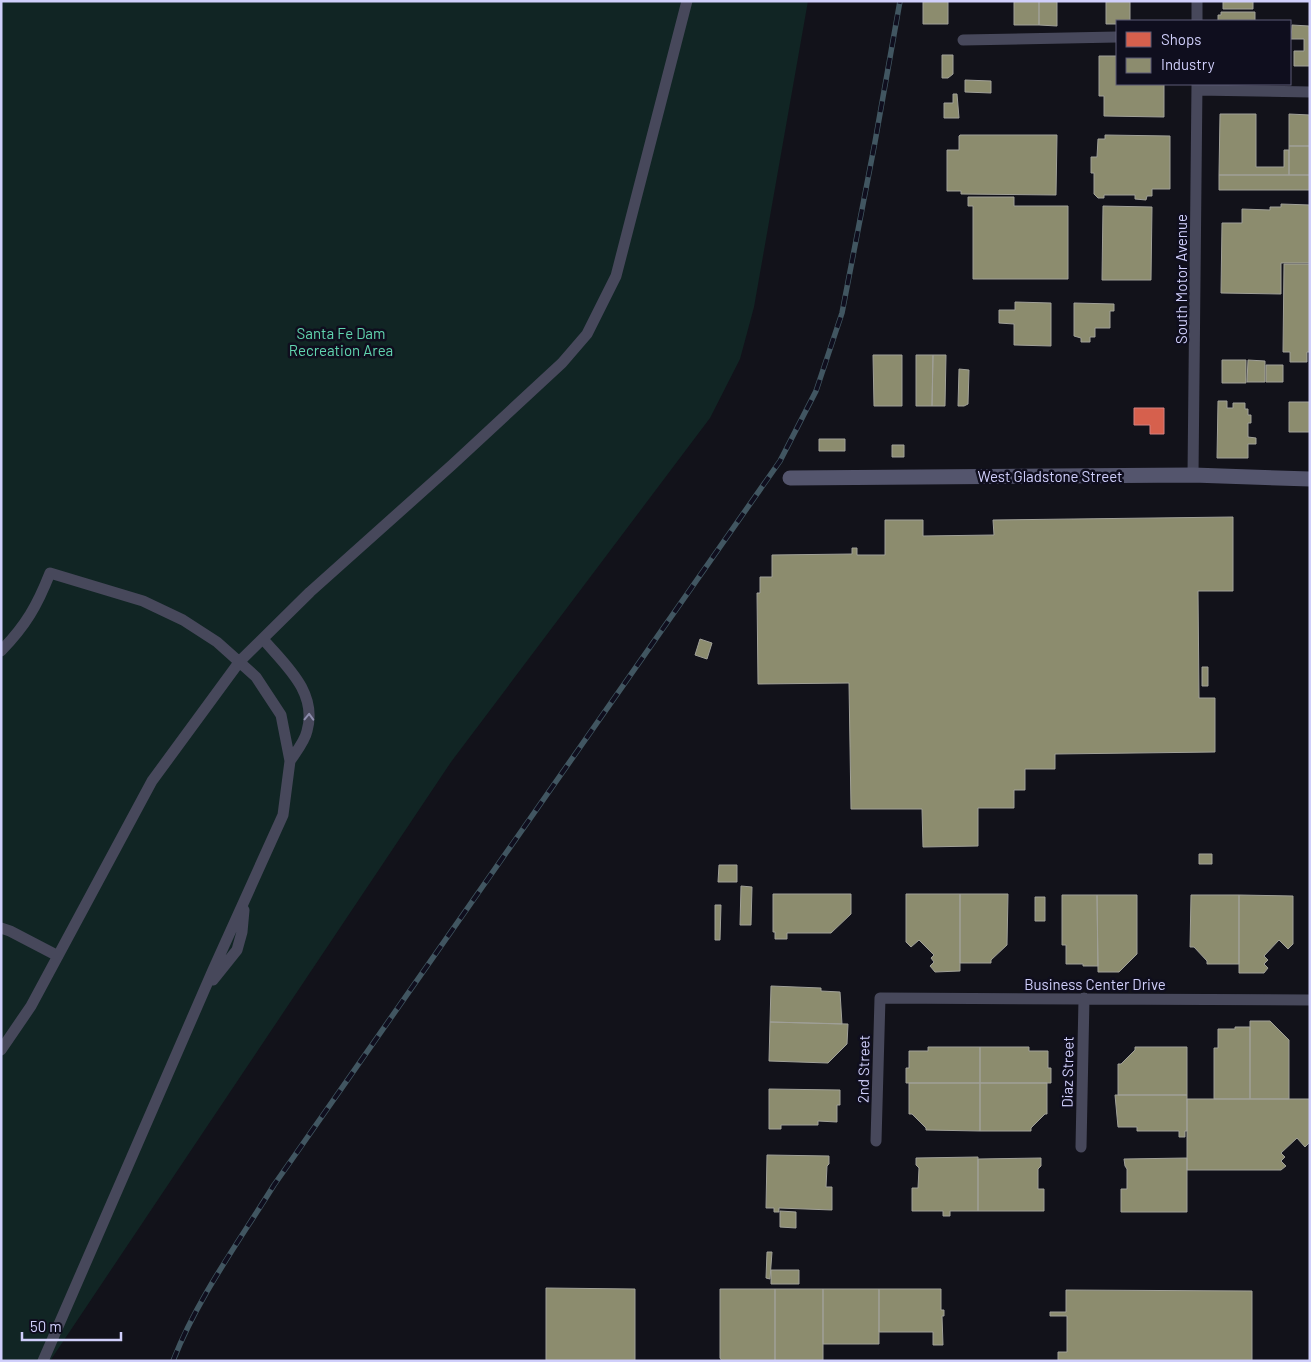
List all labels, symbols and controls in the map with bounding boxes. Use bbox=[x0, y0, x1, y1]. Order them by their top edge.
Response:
legend bbox=[1116, 20, 1291, 85]
text: Shops bbox=[1161, 30, 1201, 48]
text: Industry bbox=[1161, 55, 1215, 73]
street label: South Motor Avenue bbox=[1172, 214, 1190, 344]
park label: Santa Fe Dam Recreation Area bbox=[289, 324, 393, 359]
street label: West Gladstone Street bbox=[978, 467, 1123, 485]
one-way arrow bbox=[303, 713, 314, 721]
street label: Business Center Drive bbox=[1024, 975, 1166, 993]
street label: 2nd Street bbox=[853, 1035, 873, 1103]
street label: Diaz Street bbox=[1057, 1036, 1077, 1108]
scale bar bbox=[22, 1310, 121, 1342]
text: 50 m bbox=[30, 1317, 62, 1335]

